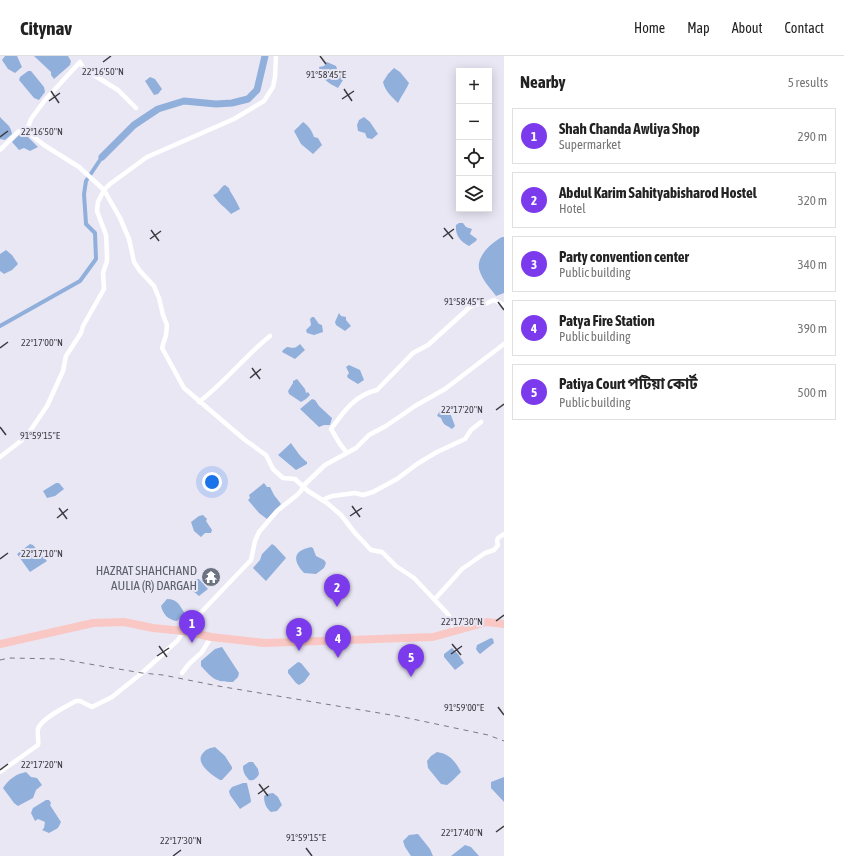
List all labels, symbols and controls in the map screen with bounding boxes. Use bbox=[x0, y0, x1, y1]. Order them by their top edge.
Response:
text: Citynav bbox=[20, 17, 72, 39]
text: Home bbox=[634, 20, 665, 36]
text: Map bbox=[687, 20, 710, 36]
text: About bbox=[732, 20, 763, 36]
text: Contact bbox=[785, 20, 824, 36]
text: 22°16'50"N bbox=[82, 66, 124, 77]
map controls bbox=[456, 68, 492, 212]
button: + bbox=[456, 68, 492, 104]
text: 91°58'45"E bbox=[306, 69, 347, 80]
text: Nearby bbox=[520, 72, 566, 92]
text: 5 results bbox=[788, 75, 828, 90]
button: − bbox=[456, 104, 492, 140]
text: Shah Chanda Awliya Shop bbox=[559, 120, 700, 137]
text: 22°16'50"N bbox=[21, 126, 63, 137]
text: 1 bbox=[531, 129, 537, 144]
text: 290 m bbox=[798, 129, 827, 144]
text: Supermarket bbox=[559, 137, 621, 152]
button: locate bbox=[456, 140, 492, 176]
button: layers bbox=[456, 176, 492, 212]
text: Abdul Karim Sahityabisharod Hostel bbox=[559, 184, 757, 201]
text: 2 bbox=[531, 193, 537, 208]
text: 320 m bbox=[798, 193, 827, 208]
text: Hotel bbox=[559, 201, 586, 216]
text: Party convention center bbox=[559, 248, 689, 265]
text: 3 bbox=[531, 257, 537, 272]
text: 340 m bbox=[798, 257, 827, 272]
text: Public building bbox=[559, 265, 631, 280]
text: 91°58'45"E bbox=[444, 296, 485, 307]
text: Patya Fire Station bbox=[559, 312, 655, 329]
text: 4 bbox=[531, 321, 537, 336]
text: 390 m bbox=[798, 321, 827, 336]
text: Public building bbox=[559, 329, 631, 344]
text: 22°17'00"N bbox=[21, 337, 63, 348]
text: Patiya Court পটিয়া কোর্ট bbox=[559, 375, 698, 392]
text: 5 bbox=[531, 385, 537, 400]
text: 500 m bbox=[798, 385, 827, 400]
text: Public building bbox=[559, 395, 631, 410]
text: 22°17'20"N bbox=[441, 404, 483, 415]
text: 91°59'15"E bbox=[20, 430, 61, 441]
your location bbox=[202, 472, 222, 492]
text: 22°17'10"N bbox=[21, 548, 63, 559]
place label: HAZRAT SHAHCHAND AULIA (R) DARGAH bbox=[96, 563, 197, 593]
temple icon: HAZRAT SHAHCHAND AULIA (R) DARGAH bbox=[200, 566, 222, 588]
pin: 2 bbox=[324, 574, 350, 607]
pin: 1 bbox=[179, 610, 205, 643]
text: 22°17'30"N bbox=[441, 616, 483, 627]
pin: 3 bbox=[286, 618, 312, 651]
pin: 4 bbox=[325, 625, 351, 658]
pin: 5 bbox=[398, 644, 424, 677]
text: 91°59'00"E bbox=[444, 702, 485, 713]
text: 22°17'20"N bbox=[21, 759, 63, 770]
text: 22°17'40"N bbox=[441, 827, 483, 838]
text: 91°59'15"E bbox=[286, 832, 327, 843]
text: 22°17'30"N bbox=[160, 835, 202, 846]

